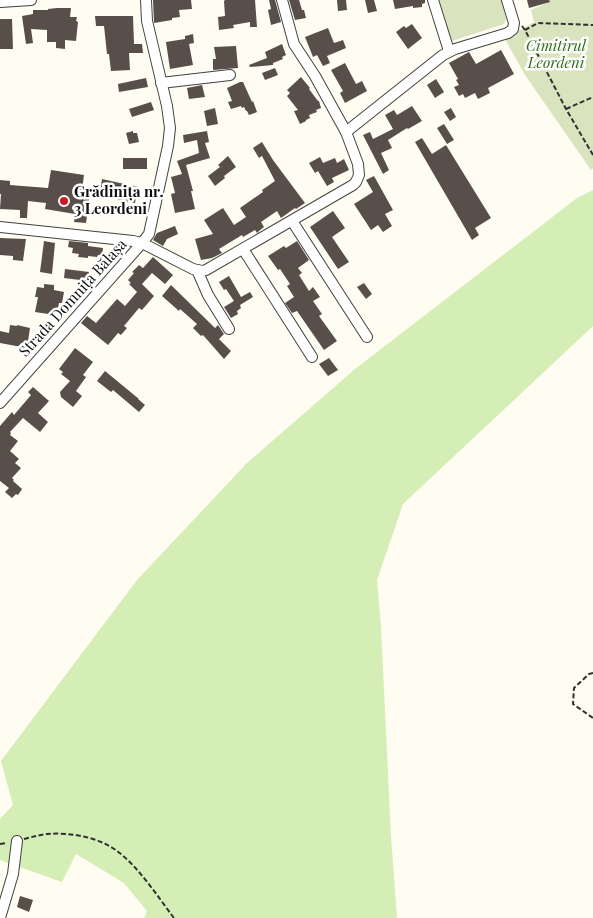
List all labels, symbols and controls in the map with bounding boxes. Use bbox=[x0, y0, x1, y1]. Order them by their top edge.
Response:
park label: Cimitirul Leordeni bbox=[526, 35, 587, 72]
place label: Grădinița nr. 3 Leordeni bbox=[74, 181, 164, 218]
marker: Grădinița nr. 3 Leordeni bbox=[58, 195, 70, 207]
street label: Strada Domnița Bălașa bbox=[14, 234, 131, 361]

